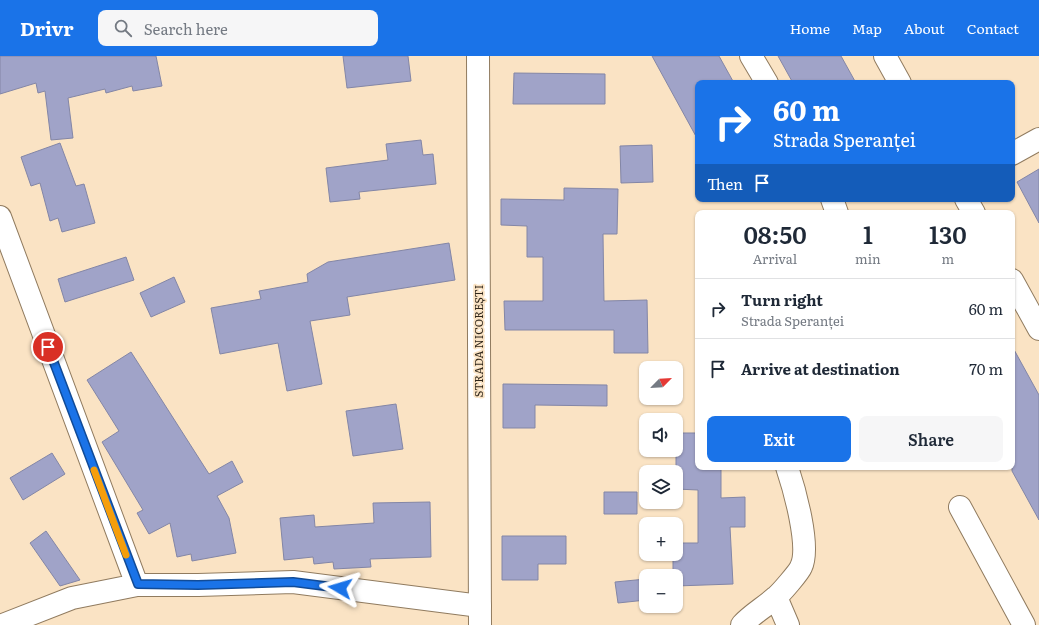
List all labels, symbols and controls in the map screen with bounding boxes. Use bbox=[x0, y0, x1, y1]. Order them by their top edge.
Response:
search box bbox=[98, 10, 378, 46]
text: Drivr bbox=[20, 14, 74, 42]
icon: search bbox=[112, 17, 134, 39]
text: Search here bbox=[144, 17, 228, 40]
text: Home bbox=[790, 18, 830, 38]
text: Map bbox=[852, 18, 882, 38]
text: About bbox=[904, 18, 945, 38]
text: Contact bbox=[967, 18, 1019, 38]
text: 60 m bbox=[773, 88, 840, 130]
icon: right bbox=[707, 96, 759, 148]
text: Strada Speranței bbox=[773, 126, 916, 153]
text: Then bbox=[707, 172, 743, 195]
icon: arrive bbox=[751, 172, 773, 194]
text: 08:50 bbox=[743, 216, 807, 251]
text: 1 bbox=[863, 216, 873, 251]
text: 130 bbox=[929, 216, 967, 251]
text: Arrival bbox=[753, 249, 797, 268]
text: min bbox=[855, 249, 881, 268]
text: m bbox=[942, 249, 954, 268]
street label: STRADA NICOREȘTI bbox=[470, 285, 486, 397]
text: Turn right bbox=[741, 288, 823, 311]
text: 60 m bbox=[969, 297, 1003, 320]
icon: right bbox=[707, 298, 729, 320]
text: Strada Speranței bbox=[741, 311, 844, 330]
pin bbox=[31, 330, 65, 364]
icon: arrive bbox=[37, 336, 59, 358]
text: Arrive at destination bbox=[741, 357, 900, 380]
text: 70 m bbox=[969, 357, 1003, 380]
icon: arrive bbox=[707, 358, 729, 380]
north arrow bbox=[639, 361, 683, 405]
map controls bbox=[639, 361, 683, 613]
button: sound bbox=[639, 413, 683, 457]
button: Exit bbox=[707, 416, 851, 462]
button: Share bbox=[859, 416, 1003, 462]
button: layers bbox=[639, 465, 683, 509]
button: + bbox=[639, 517, 683, 561]
position arrow bbox=[319, 567, 361, 609]
button: − bbox=[639, 569, 683, 613]

